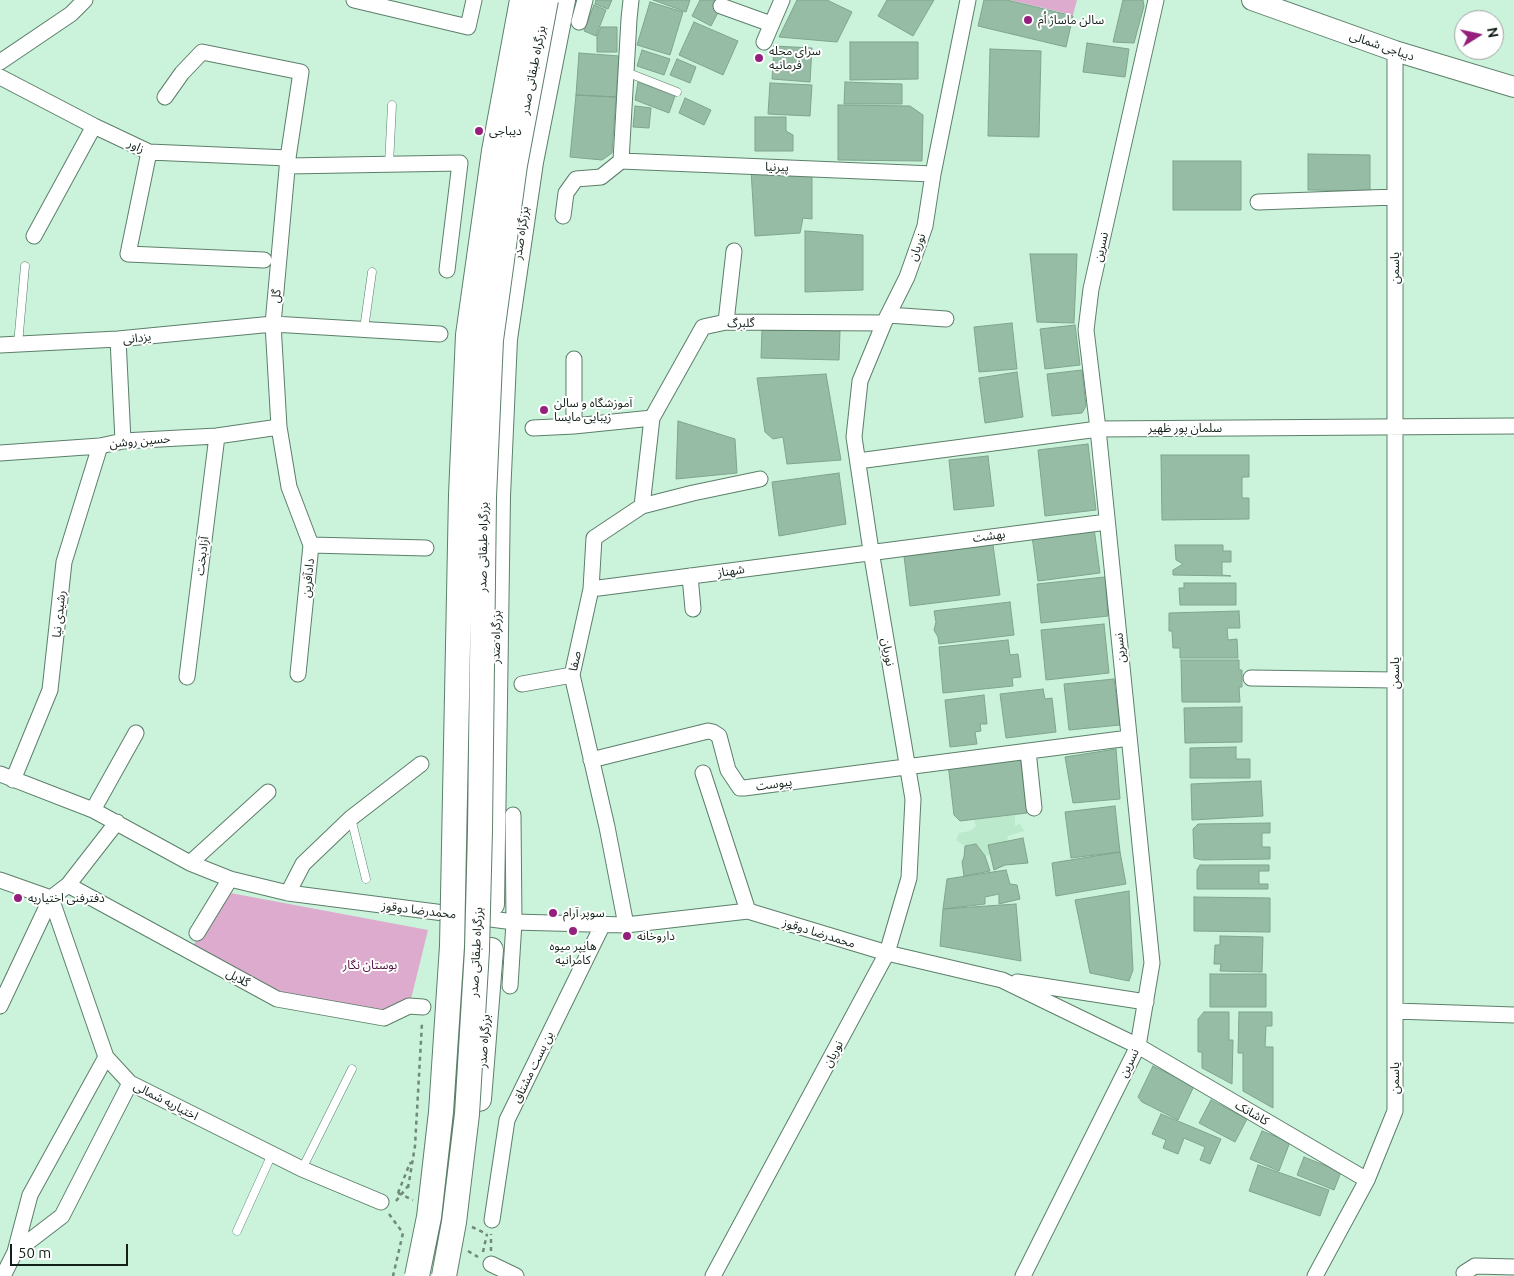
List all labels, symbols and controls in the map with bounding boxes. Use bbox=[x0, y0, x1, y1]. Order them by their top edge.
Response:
north arrow bbox=[1454, 10, 1504, 60]
place label: سالن ماساژ اُم bbox=[1038, 13, 1104, 27]
marker: سالن ماساژ اُم bbox=[1022, 14, 1034, 26]
street label: بزرگراه طبقاتی صدر bbox=[517, 24, 549, 116]
text: N bbox=[1484, 26, 1502, 39]
street label: دیباجی شمالی bbox=[1348, 28, 1416, 64]
place label: سرای محله فرمانیه bbox=[769, 44, 821, 72]
marker: سرای محله فرمانیه bbox=[753, 52, 765, 64]
place label: دیباجی bbox=[489, 124, 522, 138]
marker: دیباجی bbox=[473, 125, 485, 137]
street label: زاور bbox=[125, 136, 147, 156]
street label: پیرنیا bbox=[765, 159, 789, 175]
street label: بزرگراه صدر bbox=[510, 206, 532, 260]
street label: نوریان bbox=[905, 231, 929, 263]
street label: نسرین bbox=[1091, 231, 1111, 263]
street label: یاسمن bbox=[1388, 252, 1402, 284]
street label: گل bbox=[268, 289, 284, 303]
street label: گلبرگ bbox=[727, 316, 755, 330]
street label: یزدانی bbox=[122, 329, 152, 347]
place label: آموزشگاه و سالن زیبایی مایسا bbox=[554, 396, 632, 424]
marker: آموزشگاه و سالن زیبایی مایسا bbox=[538, 404, 550, 416]
street label: سلمان پور ظهیر bbox=[1148, 421, 1222, 435]
street label: حسین روشن bbox=[109, 431, 171, 451]
street label: بزرگراه طبقاتی صدر bbox=[475, 502, 491, 592]
street label: بهشت bbox=[972, 527, 1006, 545]
street label: آزادبخت bbox=[192, 536, 212, 576]
street label: دادآفرین bbox=[299, 558, 317, 598]
street label: شهناز bbox=[716, 562, 746, 580]
street label: رشیدی نیا bbox=[49, 590, 69, 638]
street label: بزرگراه صدر bbox=[488, 610, 504, 664]
street label: نسرین bbox=[1111, 632, 1129, 664]
street label: نوریان bbox=[878, 637, 898, 667]
street label: صفا bbox=[566, 650, 584, 672]
street label: یاسمن bbox=[1388, 657, 1402, 689]
street label: پیوست bbox=[755, 774, 793, 794]
place label: دفترفنی اختیاریه bbox=[28, 891, 105, 905]
marker: دفترفنی اختیاریه bbox=[12, 892, 24, 904]
street label: محمدرضا دوقوز bbox=[381, 898, 457, 922]
place label: سوپر آرام bbox=[563, 906, 605, 920]
street label: بزرگراه طبقاتی صدر bbox=[466, 907, 486, 997]
marker: سوپر آرام bbox=[547, 907, 559, 919]
street label: محمدرضا دوقوز bbox=[781, 915, 857, 951]
marker: هایپر میوه کامرانیه bbox=[567, 925, 579, 937]
place label: داروخانه bbox=[637, 929, 675, 943]
marker: داروخانه bbox=[621, 930, 633, 942]
place label: هایپر میوه کامرانیه bbox=[549, 939, 597, 967]
park label: بوستان نگار bbox=[343, 958, 397, 972]
street label: گلایل bbox=[224, 966, 252, 990]
street label: بزرگراه صدر bbox=[475, 1014, 493, 1068]
street label: بن بست مشتاق bbox=[509, 1029, 557, 1105]
street label: نوریان bbox=[820, 1038, 846, 1070]
street label: نسرین bbox=[1116, 1046, 1142, 1080]
street label: یاسمن bbox=[1388, 1062, 1402, 1094]
street label: اختیاریه شمالی bbox=[131, 1079, 201, 1123]
street label: کاشانک bbox=[1233, 1098, 1271, 1128]
scale bar bbox=[12, 1234, 130, 1266]
text: 50 m bbox=[18, 1244, 51, 1261]

